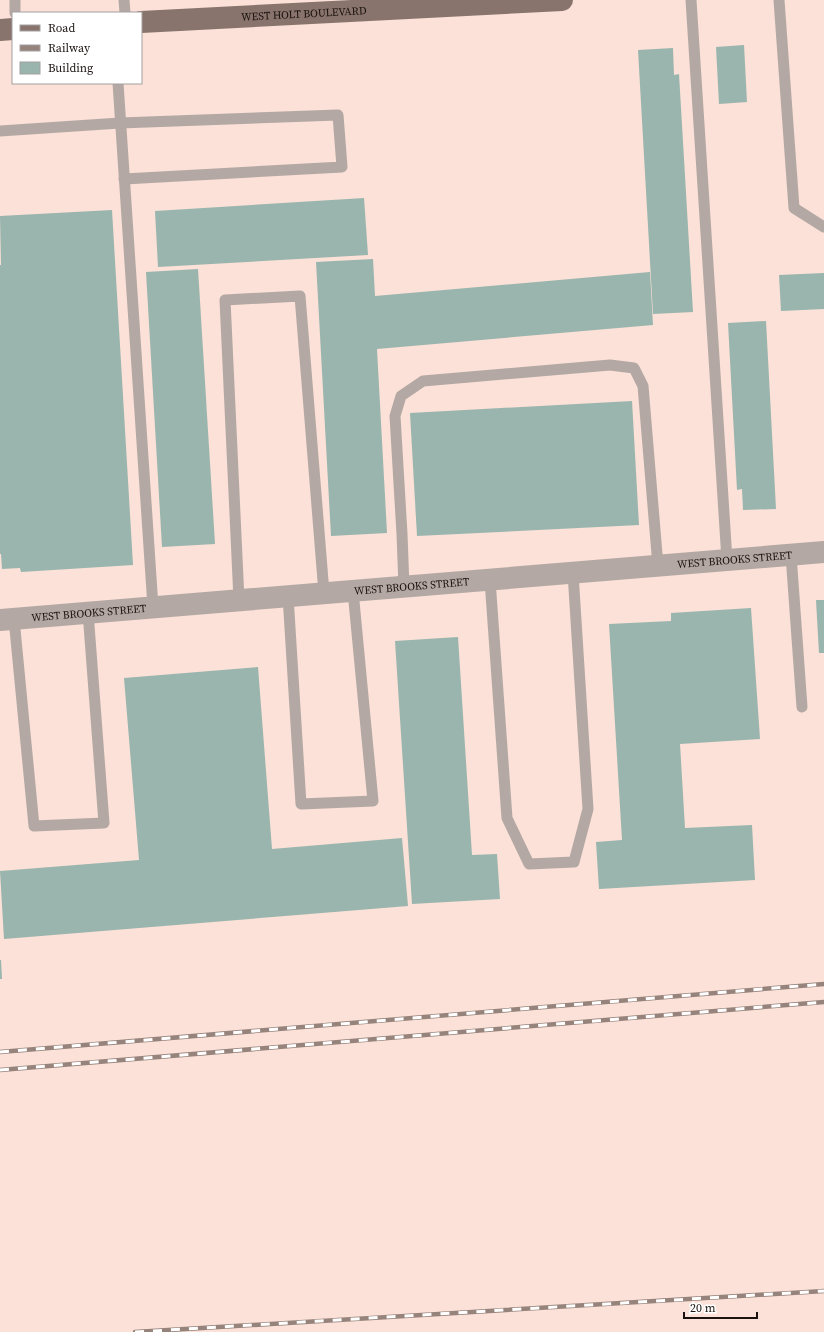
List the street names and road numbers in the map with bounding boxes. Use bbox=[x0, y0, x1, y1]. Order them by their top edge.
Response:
street label: WEST HOLT BOULEVARD bbox=[241, 3, 367, 24]
street label: WEST BROOKS STREET bbox=[676, 547, 793, 572]
street label: WEST BROOKS STREET bbox=[353, 574, 470, 598]
street label: WEST BROOKS STREET bbox=[30, 600, 147, 625]

